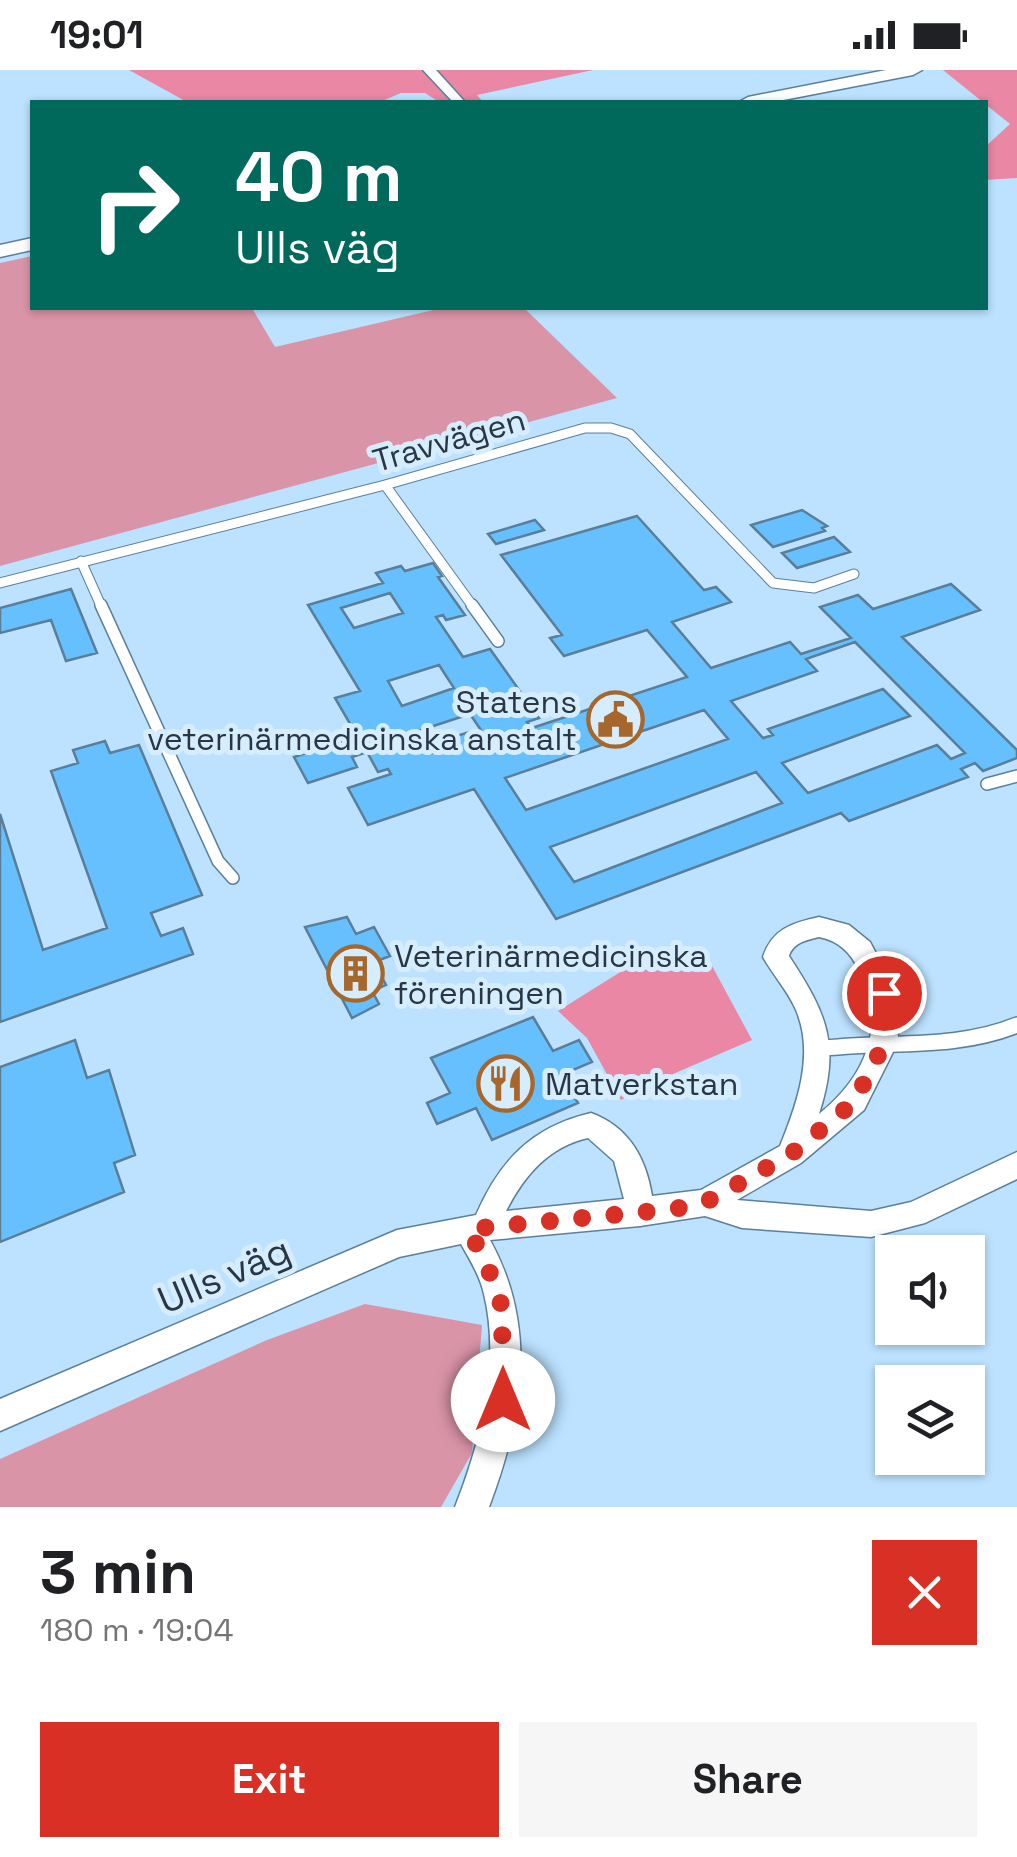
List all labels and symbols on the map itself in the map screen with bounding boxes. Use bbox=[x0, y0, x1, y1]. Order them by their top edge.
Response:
street label: Travvägen bbox=[368, 399, 530, 481]
place label: Statens veterinärmedicinska anstalt bbox=[147, 682, 577, 759]
public building icon: Statens veterinärmedicinska anstalt bbox=[586, 690, 646, 750]
place label: Veterinärmedicinska föreningen bbox=[394, 936, 708, 1013]
building icon: Veterinärmedicinska föreningen bbox=[325, 944, 385, 1004]
pin bbox=[842, 951, 927, 1036]
restaurant icon: Matverkstan bbox=[476, 1054, 536, 1114]
place label: Matverkstan bbox=[545, 1064, 738, 1104]
street label: Ulls väg bbox=[150, 1226, 298, 1324]
position arrow bbox=[451, 1348, 555, 1452]

